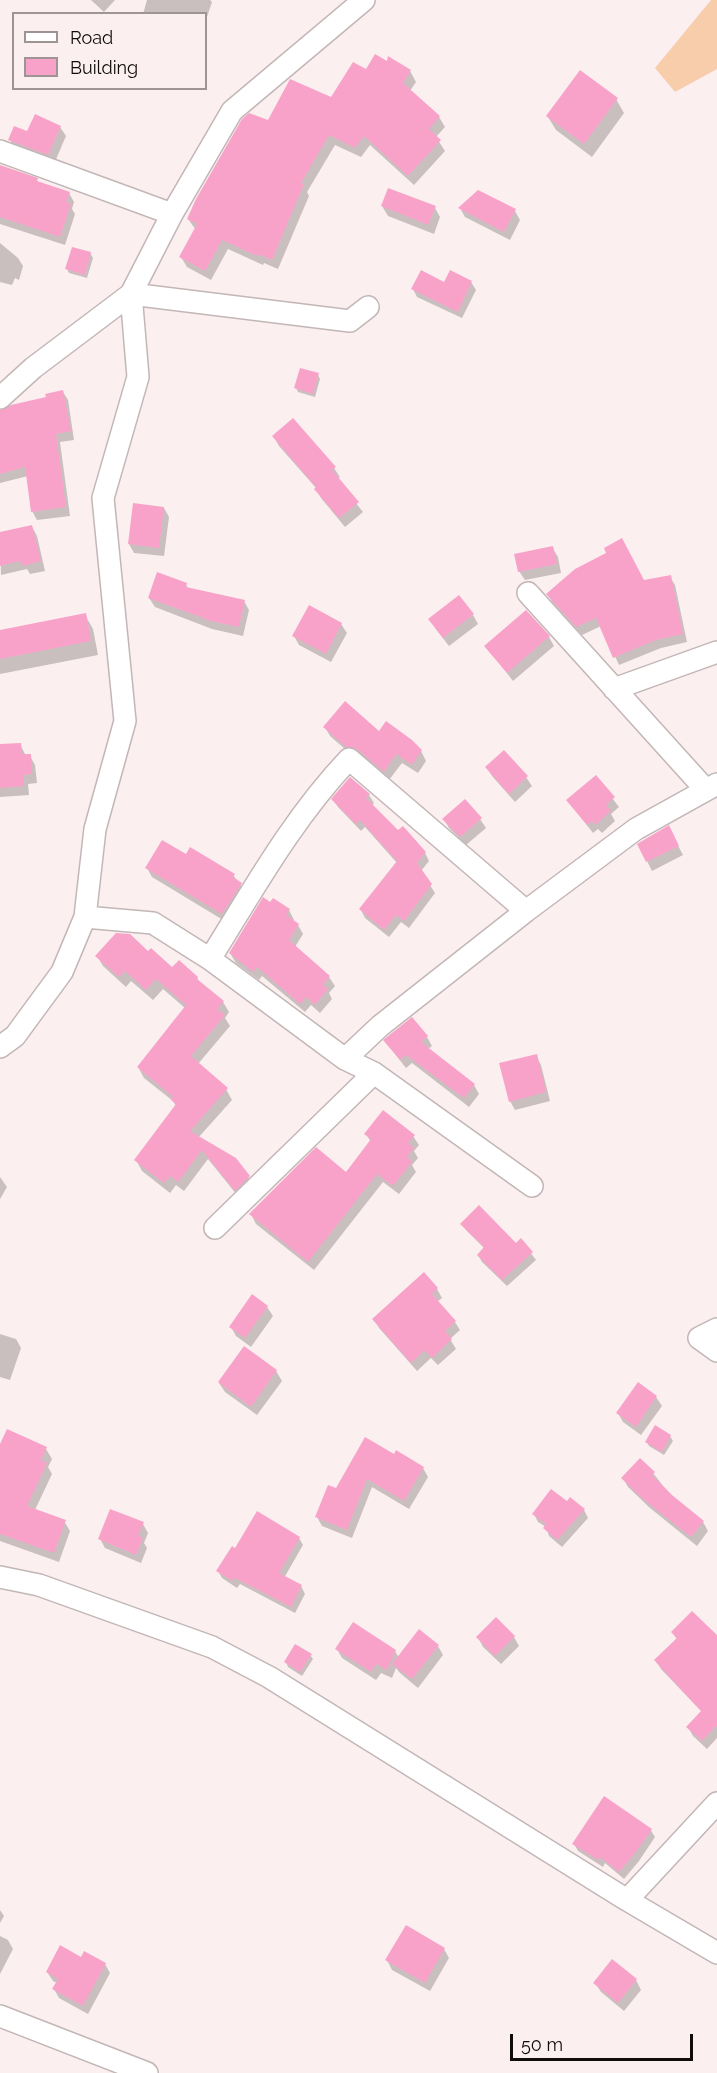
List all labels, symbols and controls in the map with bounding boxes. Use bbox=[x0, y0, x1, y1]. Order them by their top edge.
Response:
legend bbox=[12, 12, 207, 90]
text: Road bbox=[70, 27, 113, 48]
text: Building bbox=[70, 57, 138, 78]
scale bar bbox=[513, 2022, 696, 2060]
text: 50 m bbox=[521, 2034, 563, 2055]

